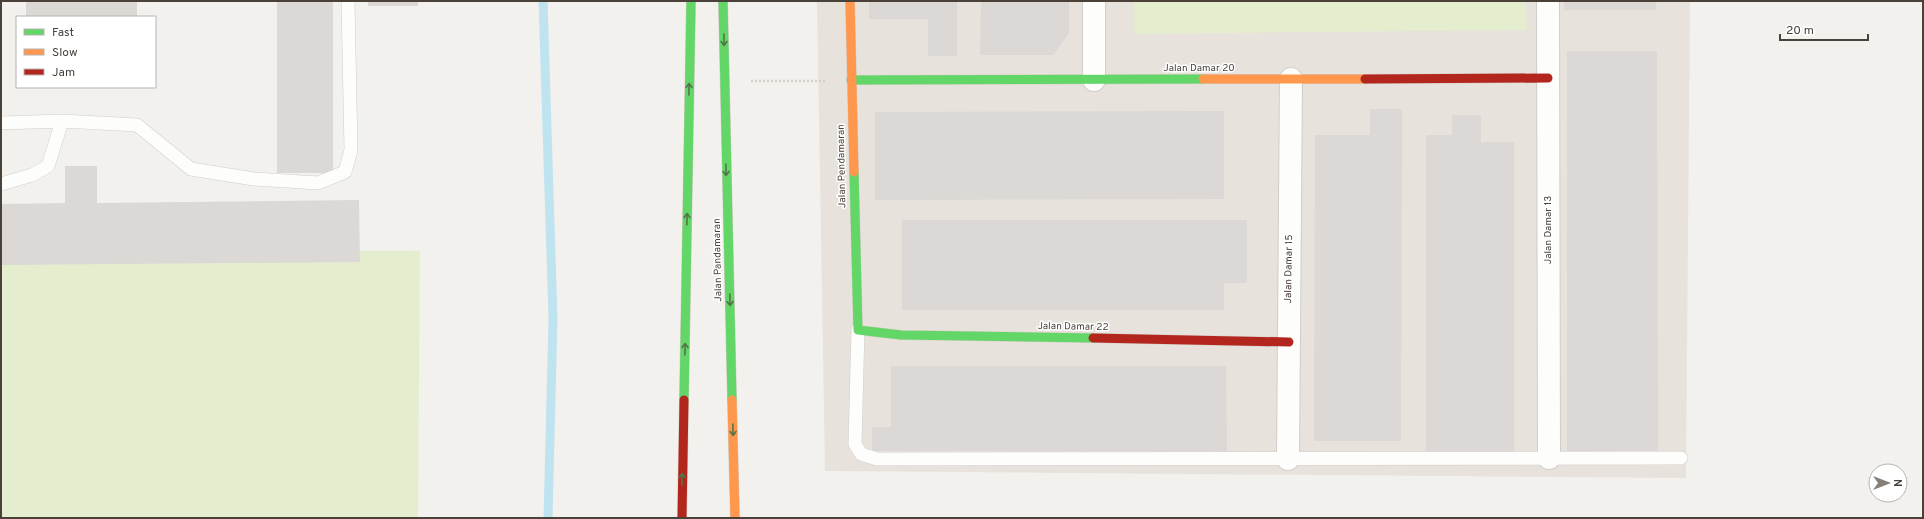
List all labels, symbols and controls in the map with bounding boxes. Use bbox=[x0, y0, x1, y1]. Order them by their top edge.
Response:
legend bbox=[16, 16, 156, 88]
scale bar bbox=[1780, 16, 1868, 42]
text: 20 m bbox=[1786, 23, 1814, 39]
text: Fast bbox=[52, 25, 74, 41]
one-way arrow bbox=[720, 33, 728, 46]
text: Slow bbox=[52, 45, 78, 61]
street label: Jalan Damar 20 bbox=[1163, 62, 1235, 75]
text: Jam bbox=[52, 65, 75, 81]
one-way arrow bbox=[685, 83, 693, 96]
street label: Jalan Pendamaran bbox=[835, 124, 849, 208]
one-way arrow bbox=[722, 163, 730, 176]
street label: Jalan Damar 13 bbox=[1542, 196, 1555, 264]
one-way arrow bbox=[683, 213, 691, 226]
street label: Jalan Pandamaran bbox=[711, 218, 725, 302]
street label: Jalan Damar 15 bbox=[1282, 234, 1296, 304]
one-way arrow bbox=[726, 293, 733, 306]
street label: Jalan Damar 22 bbox=[1037, 320, 1109, 334]
one-way arrow bbox=[681, 343, 688, 356]
one-way arrow bbox=[729, 423, 737, 436]
north arrow bbox=[1868, 463, 1908, 503]
one-way arrow bbox=[678, 473, 686, 486]
text: N bbox=[1890, 479, 1904, 487]

